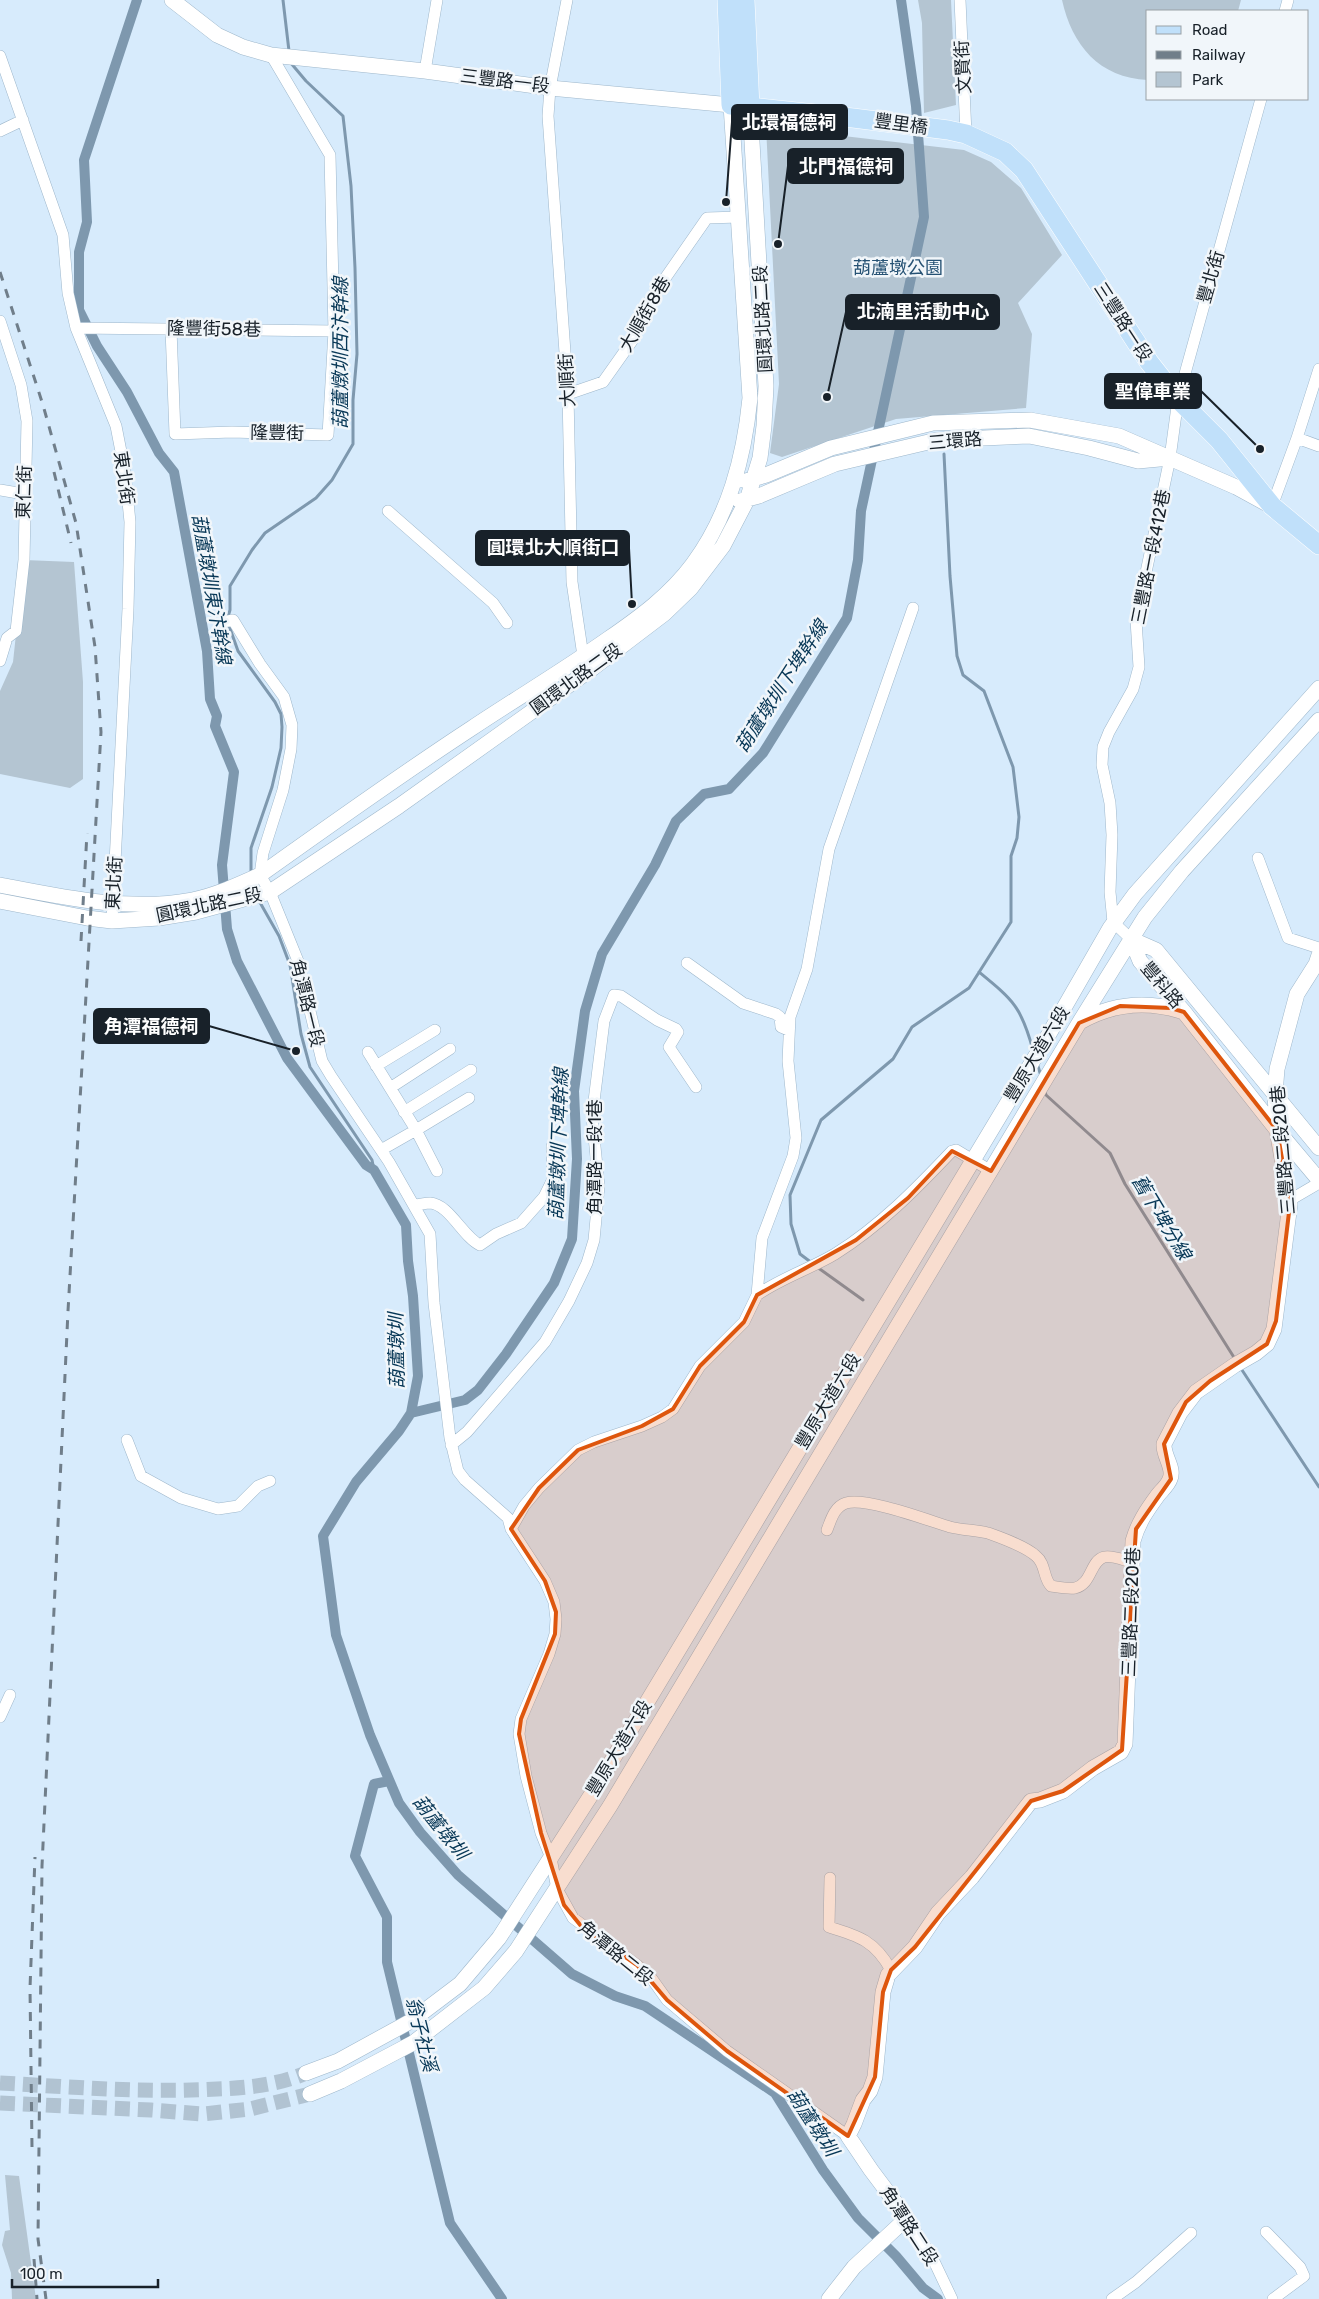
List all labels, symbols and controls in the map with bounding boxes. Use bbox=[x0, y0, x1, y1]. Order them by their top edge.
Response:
legend bbox=[1146, 10, 1309, 100]
text: Road bbox=[1192, 21, 1228, 39]
street label: 文賢街 bbox=[951, 39, 975, 95]
text: Railway bbox=[1192, 46, 1246, 64]
street label: 三豐路一段 bbox=[459, 65, 551, 97]
text: Park bbox=[1192, 71, 1223, 89]
callout: 北環福德祠 bbox=[732, 105, 847, 139]
street label: 豐里橋 bbox=[873, 109, 929, 139]
text: 北環福德祠 bbox=[741, 111, 837, 134]
callout: 北門福德祠 bbox=[788, 149, 903, 183]
text: 北門福德祠 bbox=[798, 155, 894, 178]
street label: 豐北街 bbox=[1193, 248, 1229, 306]
park label: 葫蘆墩公園 bbox=[853, 257, 943, 279]
street label: 圓環北路二段 bbox=[749, 264, 777, 374]
street label: 大順街8巷 bbox=[615, 272, 675, 356]
water label: 葫蘆燉圳西汴幹線 bbox=[329, 275, 352, 429]
street label: 三豐路一段 bbox=[1089, 278, 1157, 366]
callout: 北湳里活動中心 bbox=[846, 295, 999, 329]
text: 北湳里活動中心 bbox=[856, 300, 990, 323]
street label: 隆豐街58巷 bbox=[167, 317, 261, 341]
street label: 大順街 bbox=[555, 352, 579, 408]
callout: 聖偉車業 bbox=[1105, 374, 1201, 408]
text: 聖偉車業 bbox=[1115, 380, 1191, 403]
street label: 隆豐街 bbox=[250, 422, 304, 444]
street label: 三環路 bbox=[927, 428, 983, 454]
street label: 東北街 bbox=[109, 450, 139, 506]
street label: 東仁街 bbox=[12, 465, 36, 519]
street label: 三豐路一段412巷 bbox=[1127, 488, 1175, 626]
water label: 葫蘆墩圳東汴幹線 bbox=[187, 512, 236, 668]
callout: 圓環北大順街口 bbox=[476, 531, 629, 565]
text: 圓環北大順街口 bbox=[486, 536, 620, 559]
water label: 葫蘆墩圳下埤幹線 bbox=[730, 615, 834, 756]
street label: 圓環北路二段 bbox=[526, 638, 626, 720]
street label: 東北街 bbox=[102, 855, 126, 911]
street label: 圓環北路二段 bbox=[154, 883, 264, 927]
street label: 角潭路一段 bbox=[285, 957, 329, 1049]
street label: 豐科路 bbox=[1136, 957, 1188, 1013]
street label: 豐原大道六段 bbox=[1000, 1002, 1074, 1106]
callout: 角潭福德祠 bbox=[94, 1009, 209, 1043]
text: 角潭福德祠 bbox=[103, 1015, 199, 1038]
water label: 葫蘆墩圳下埤幹線 bbox=[544, 1066, 573, 1220]
street label: 三豐路二段20巷 bbox=[1266, 1084, 1300, 1216]
street label: 角潭路一段1巷 bbox=[584, 1099, 606, 1215]
water label: 舊下埤分線 bbox=[1127, 1171, 1197, 1266]
water label: 葫蘆墩圳 bbox=[384, 1310, 409, 1389]
street label: 豐原大道六段 bbox=[791, 1349, 865, 1453]
street label: 三豐路二段20巷 bbox=[1118, 1547, 1144, 1677]
street label: 豐原大道六段 bbox=[582, 1696, 656, 1800]
water label: 葫蘆墩圳 bbox=[408, 1791, 475, 1866]
street label: 角潭路二段 bbox=[574, 1916, 658, 1990]
water label: 翁子社溪 bbox=[401, 1994, 443, 2077]
water label: 葫蘆墩圳 bbox=[782, 2084, 845, 2163]
street label: 角潭路二段 bbox=[875, 2182, 943, 2270]
scale bar bbox=[12, 2256, 159, 2288]
text: 100 m bbox=[20, 2265, 62, 2283]

